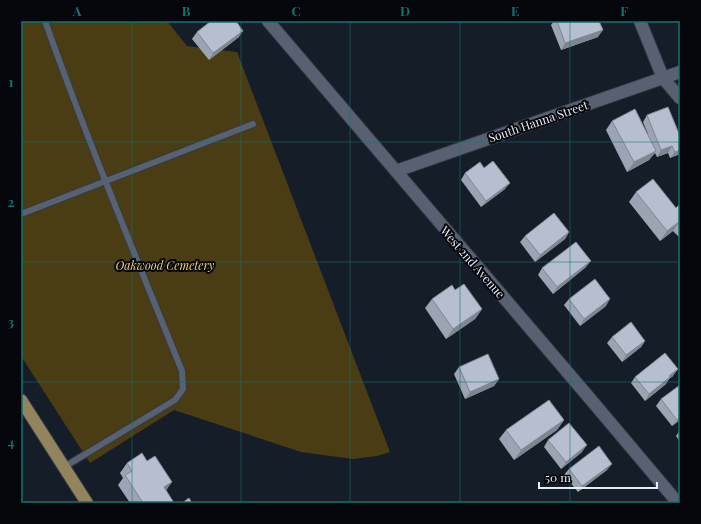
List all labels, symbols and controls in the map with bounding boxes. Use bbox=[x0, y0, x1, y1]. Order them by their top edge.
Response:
text: A bbox=[72, 2, 82, 19]
text: B bbox=[182, 2, 191, 19]
text: C bbox=[291, 2, 301, 19]
text: D bbox=[400, 2, 410, 19]
text: E bbox=[511, 2, 519, 19]
text: F bbox=[620, 2, 628, 19]
text: 1 bbox=[9, 73, 14, 90]
street label: South Hanna Street bbox=[486, 96, 591, 146]
text: 2 bbox=[8, 193, 15, 210]
street label: West 2nd Avenue bbox=[437, 222, 509, 301]
park label: Oakwood Cemetery bbox=[116, 257, 215, 273]
text: 3 bbox=[8, 313, 14, 330]
text: 4 bbox=[8, 433, 15, 450]
scale bar bbox=[539, 464, 657, 490]
text: 50 m bbox=[545, 469, 571, 485]

